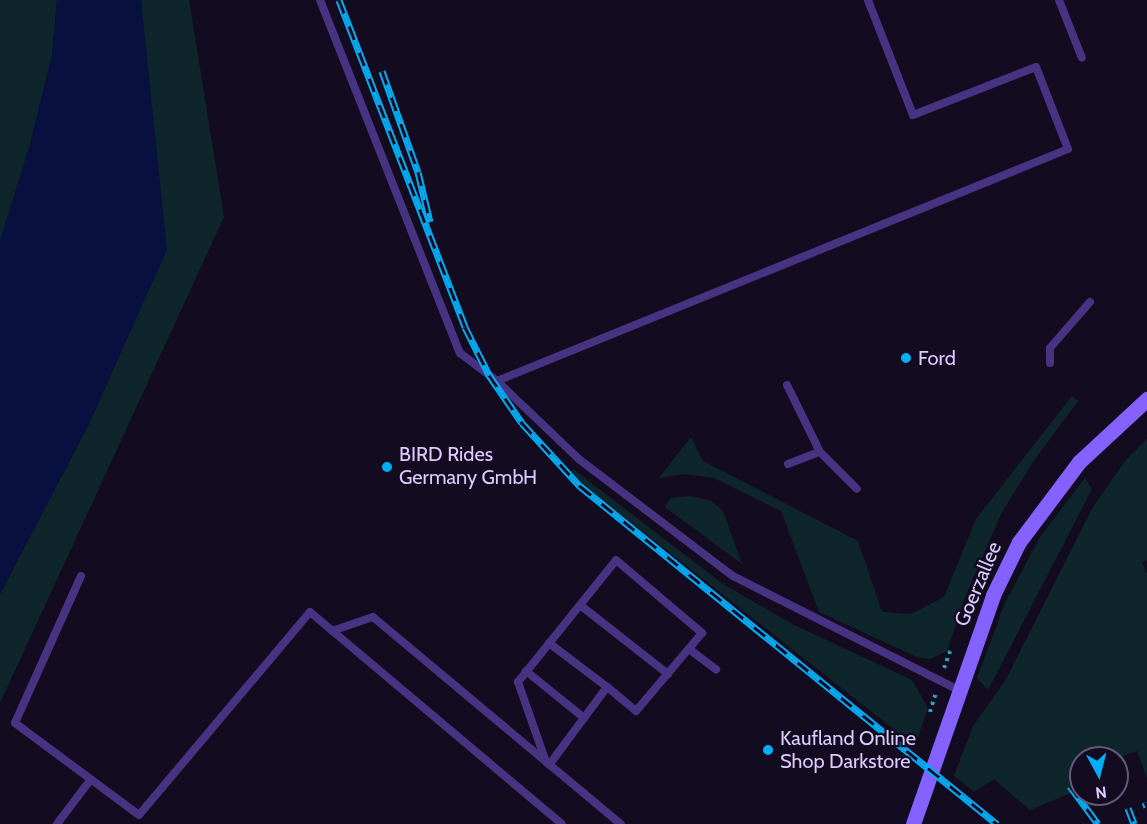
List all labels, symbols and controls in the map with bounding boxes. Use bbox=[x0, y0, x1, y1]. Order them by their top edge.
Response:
place label: Ford bbox=[918, 346, 956, 370]
marker: Ford bbox=[899, 351, 913, 365]
place label: BIRD Rides Germany GmbH bbox=[399, 443, 537, 490]
marker: BIRD Rides Germany GmbH bbox=[380, 460, 394, 474]
street label: Goerzallee bbox=[949, 538, 1007, 630]
place label: Kaufland Online Shop Darkstore bbox=[780, 726, 916, 773]
marker: Kaufland Online Shop Darkstore bbox=[761, 743, 775, 757]
north arrow bbox=[1069, 746, 1129, 806]
text: N bbox=[1094, 782, 1108, 802]

